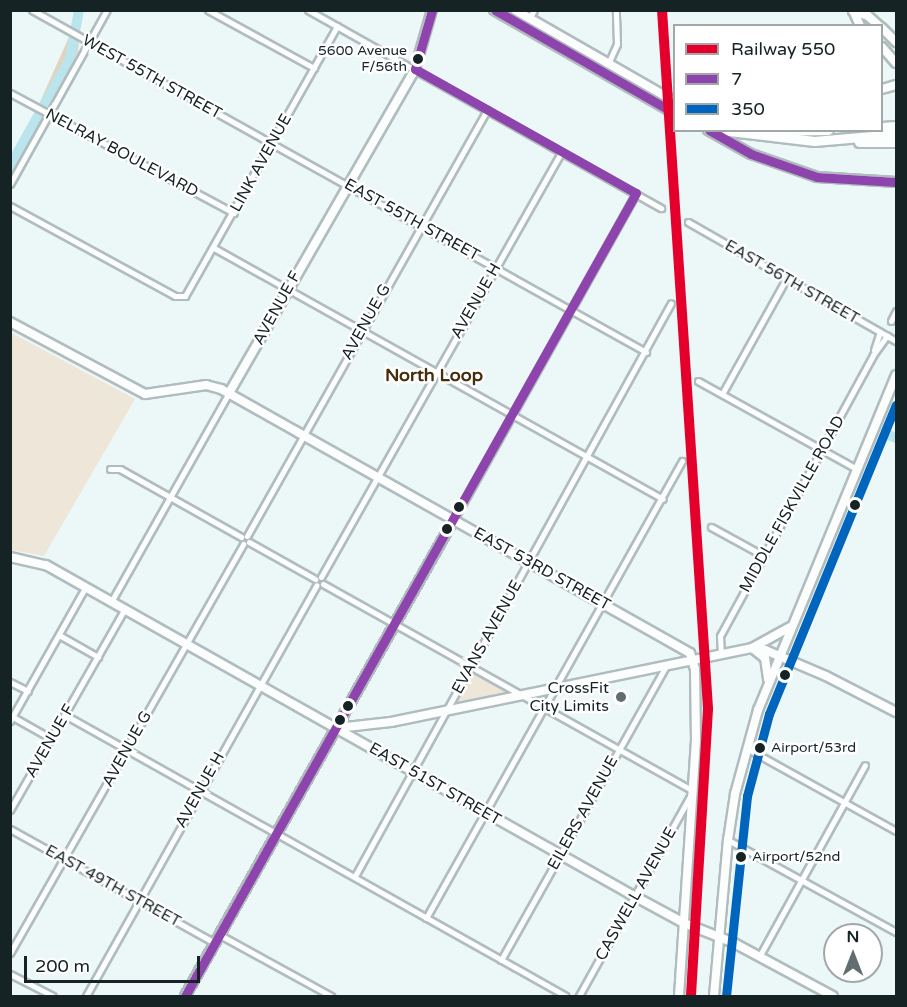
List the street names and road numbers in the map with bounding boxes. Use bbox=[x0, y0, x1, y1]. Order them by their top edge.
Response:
street label: WEST 55TH STREET bbox=[79, 31, 225, 123]
street label: NELRAY BOULEVARD bbox=[42, 105, 202, 201]
street label: LINK AVENUE bbox=[226, 111, 296, 215]
street label: EAST 55TH STREET bbox=[341, 175, 483, 265]
street label: EAST 56TH STREET bbox=[721, 236, 863, 328]
street label: AVENUE H bbox=[447, 260, 505, 342]
street label: AVENUE F bbox=[249, 268, 305, 348]
street label: AVENUE G bbox=[337, 281, 395, 363]
street label: MIDDLE FISKVILLE ROAD bbox=[735, 412, 849, 596]
street label: EAST 53RD STREET bbox=[470, 523, 614, 615]
street label: EVANS AVENUE bbox=[448, 577, 526, 697]
street label: AVENUE F bbox=[21, 701, 79, 781]
street label: AVENUE G bbox=[98, 708, 156, 790]
street label: EAST 51ST STREET bbox=[366, 738, 504, 830]
street label: AVENUE H bbox=[171, 749, 229, 831]
street label: EILERS AVENUE bbox=[544, 753, 622, 873]
street label: CASWELL AVENUE bbox=[591, 824, 681, 964]
street label: EAST 49TH STREET bbox=[42, 841, 184, 931]

